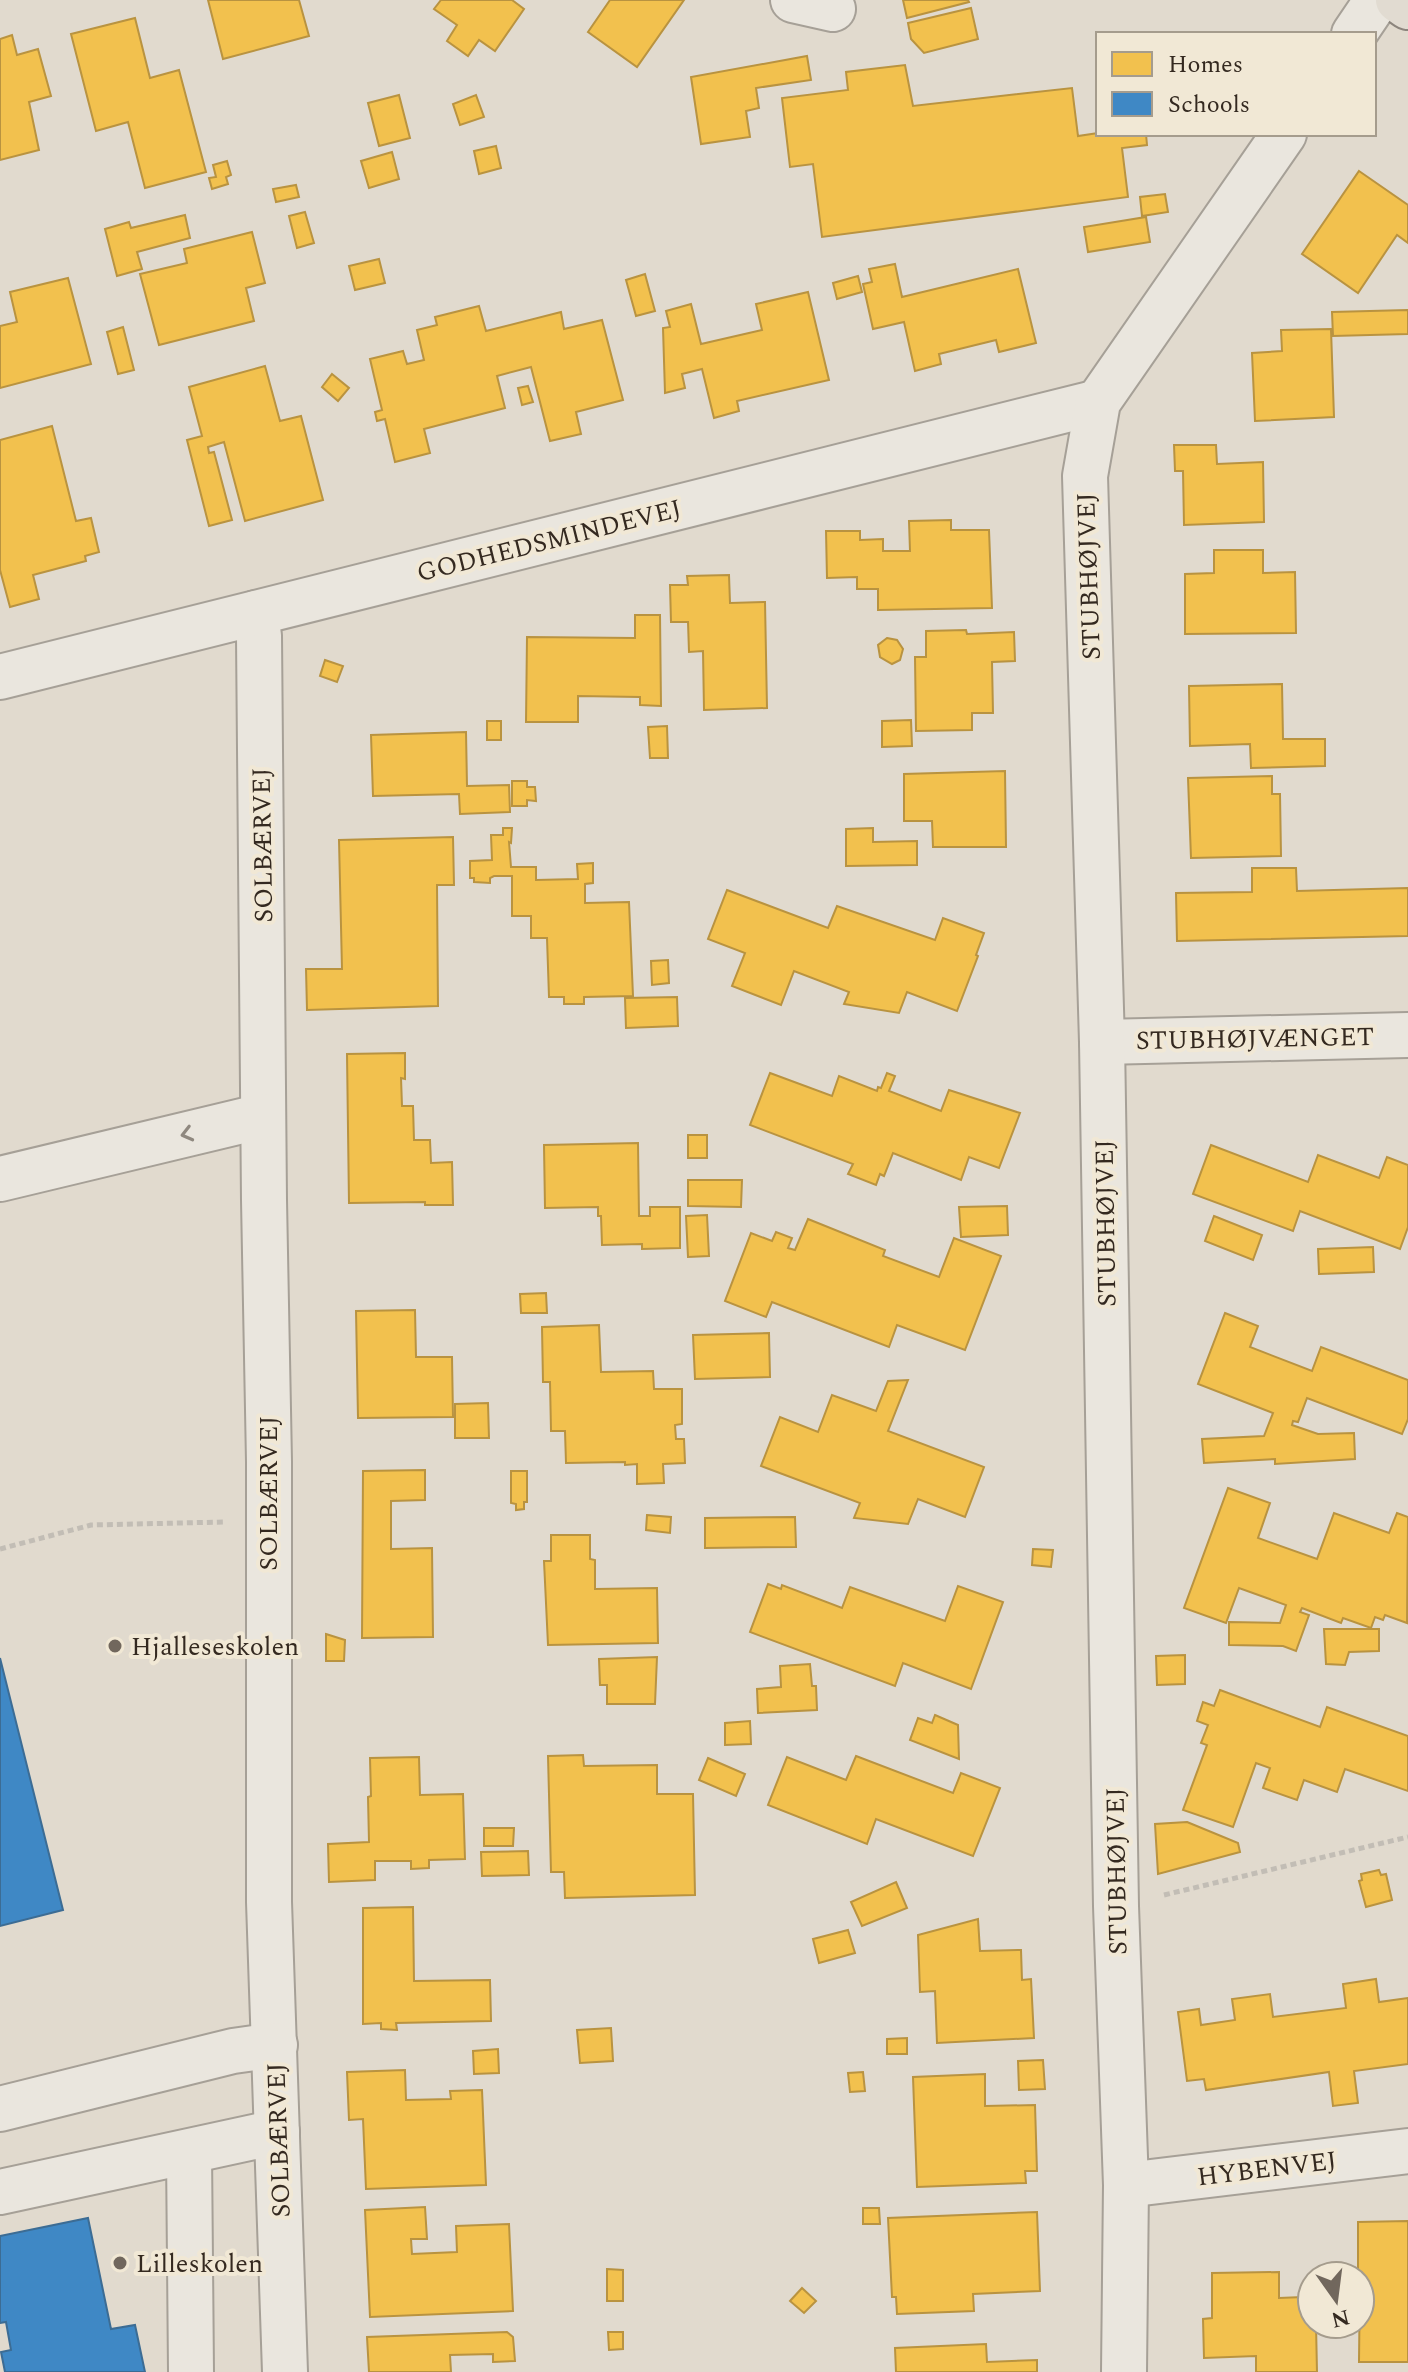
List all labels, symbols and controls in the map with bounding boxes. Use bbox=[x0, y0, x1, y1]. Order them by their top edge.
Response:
legend bbox=[1096, 32, 1376, 136]
text: Homes bbox=[1168, 47, 1243, 83]
text: Schools bbox=[1168, 87, 1250, 123]
street label: GODHEDSMINDEVEJ bbox=[413, 489, 686, 593]
street label: STUBHØJVEJ bbox=[1066, 491, 1112, 661]
street label: SOLBÆRVEJ bbox=[242, 767, 284, 923]
street label: STUBHØJVÆNGET bbox=[1136, 1017, 1374, 1061]
one-way arrow bbox=[181, 1125, 195, 1142]
street label: STUBHØJVEJ bbox=[1085, 1139, 1127, 1307]
street label: SOLBÆRVEJ bbox=[249, 1415, 289, 1571]
place label: Hjalleseskolen bbox=[131, 1627, 299, 1667]
marker: Hjalleseskolen bbox=[106, 1637, 124, 1655]
street label: STUBHØJVEJ bbox=[1096, 1787, 1138, 1955]
street label: SOLBÆRVEJ bbox=[256, 2062, 302, 2218]
street label: HYBENVEJ bbox=[1195, 2141, 1339, 2197]
place label: Lilleskolen bbox=[136, 2244, 263, 2284]
marker: Lilleskolen bbox=[111, 2254, 129, 2272]
north arrow bbox=[1296, 2260, 1376, 2340]
text: N bbox=[1328, 2300, 1353, 2336]

